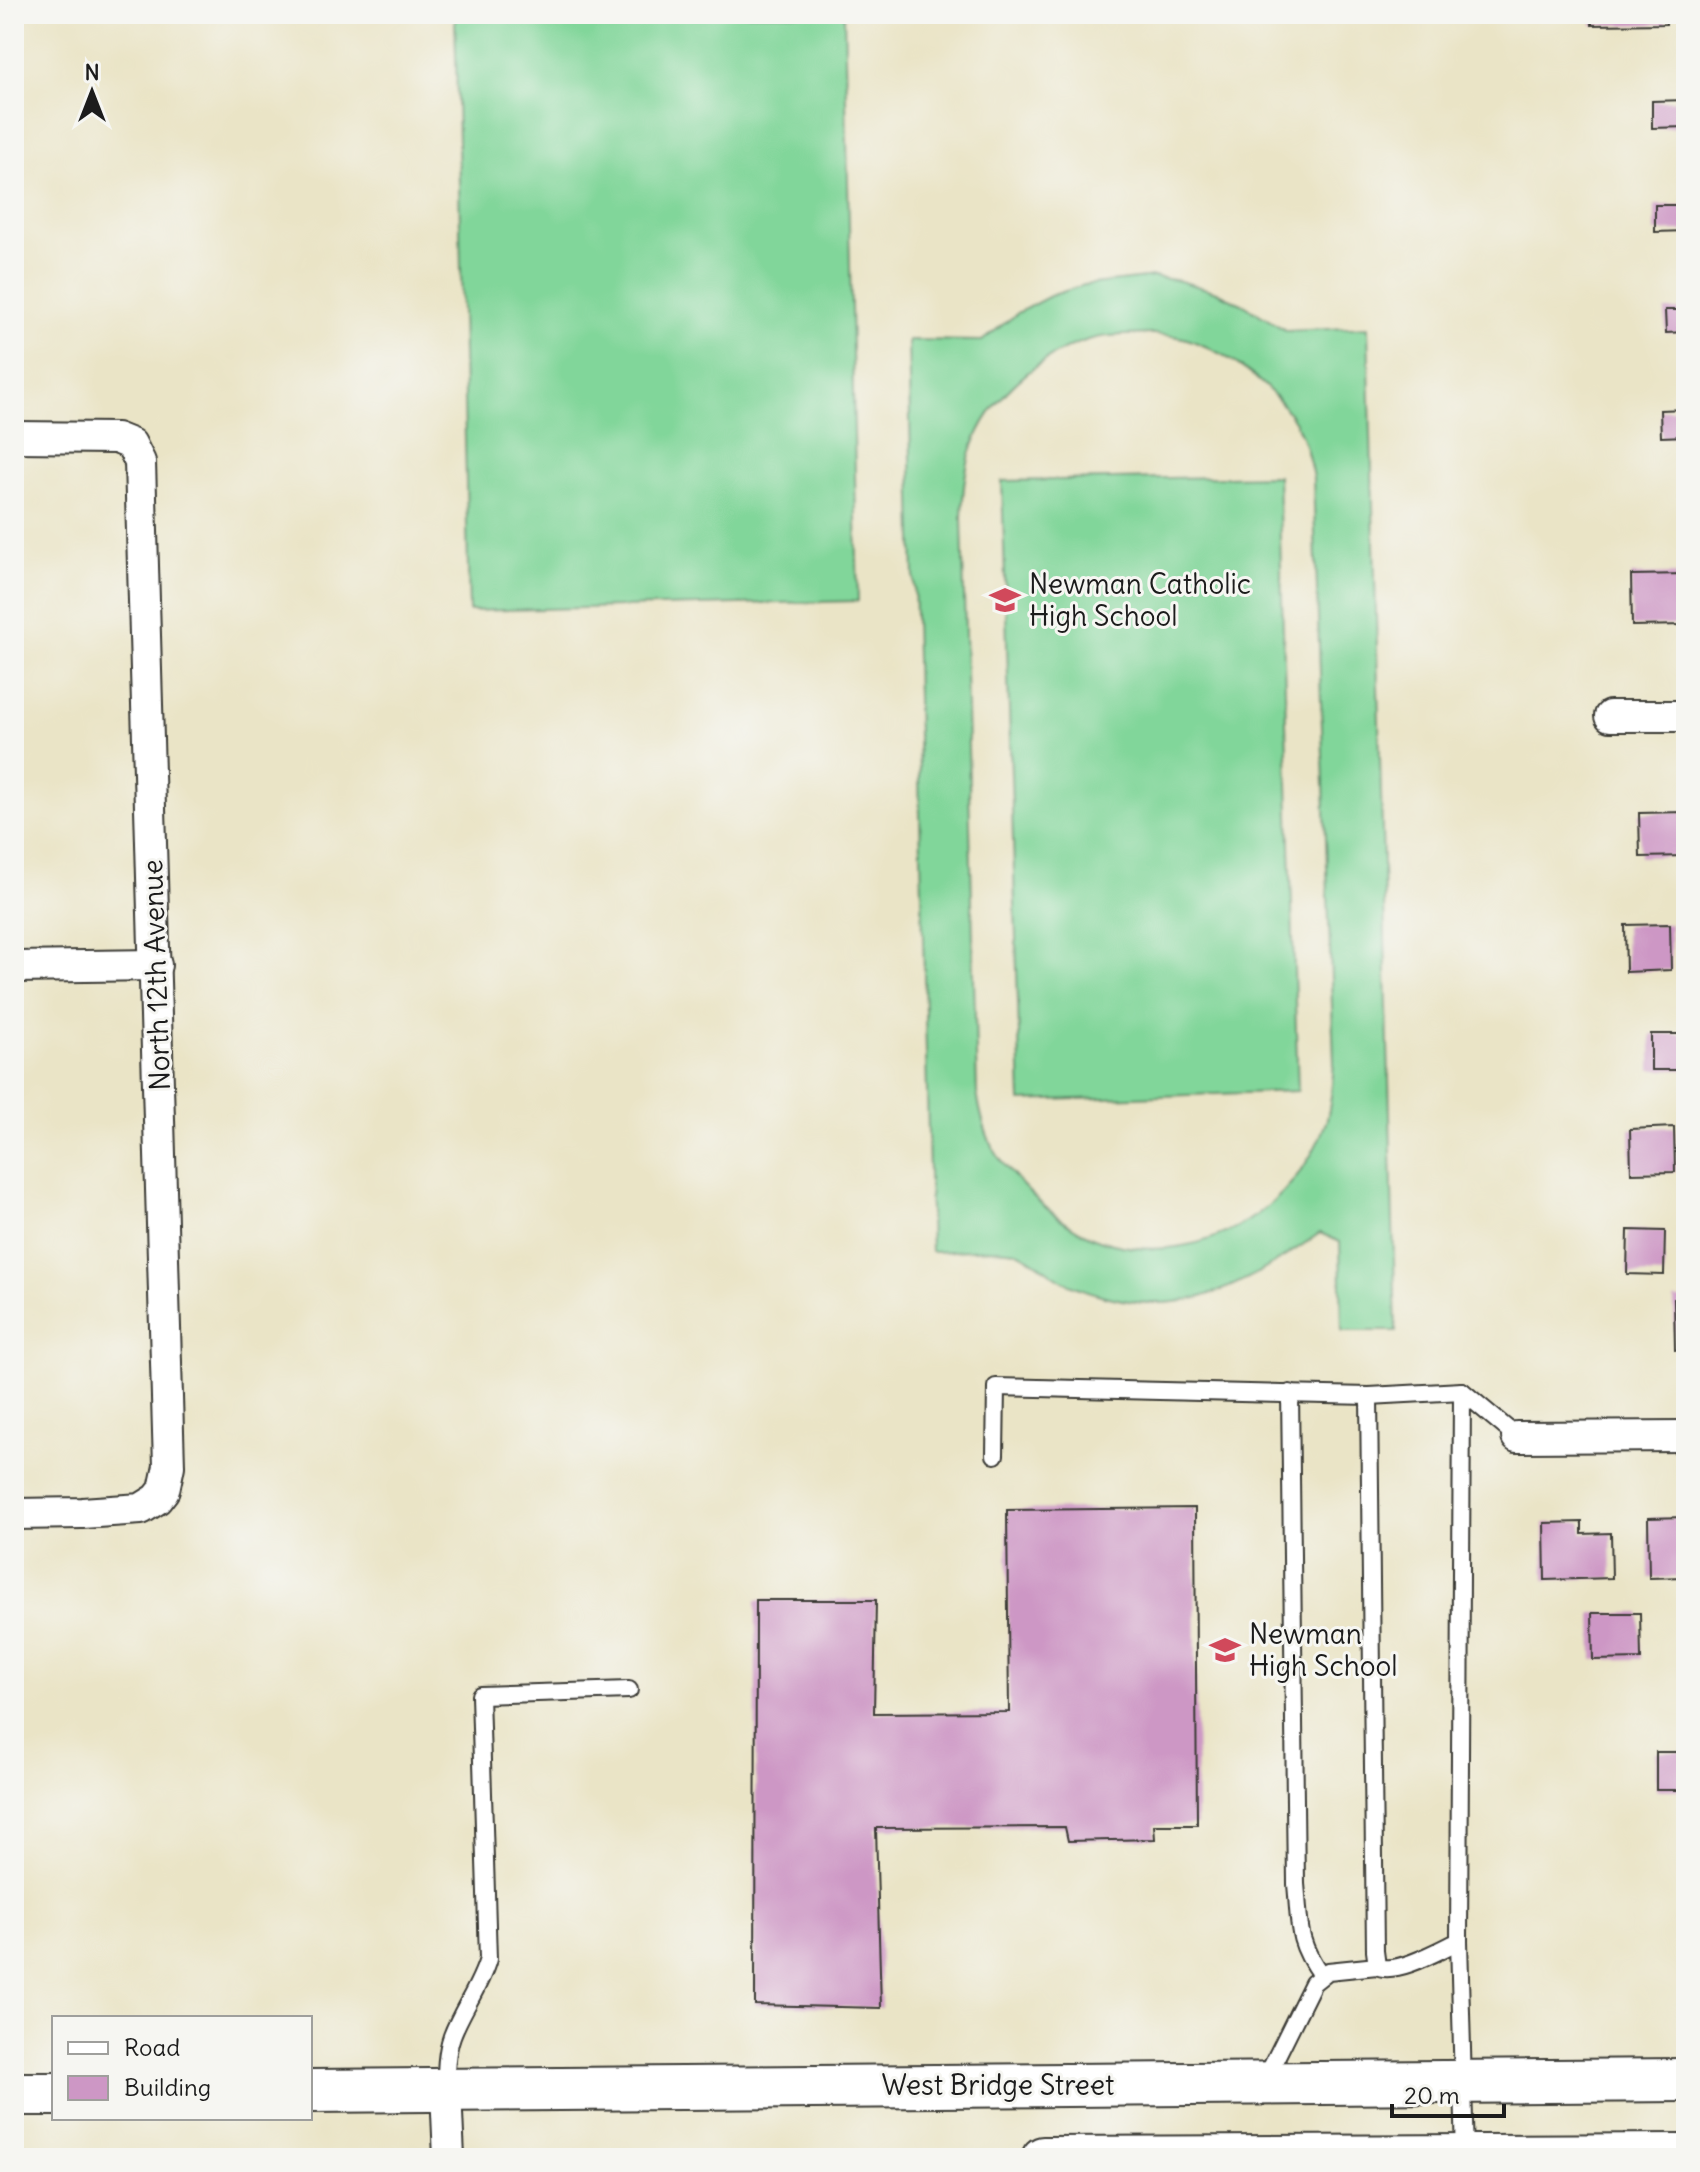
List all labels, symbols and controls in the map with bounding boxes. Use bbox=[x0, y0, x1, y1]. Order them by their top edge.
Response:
north arrow bbox=[52, 52, 132, 132]
text: N bbox=[84, 58, 100, 86]
place label: Newman Catholic High School bbox=[1029, 566, 1251, 634]
school or university icon: Newman Catholic High School bbox=[988, 583, 1022, 617]
street label: North 12th Avenue bbox=[134, 859, 178, 1091]
place label: Newman High School bbox=[1249, 1616, 1398, 1684]
school or university icon: Newman High School bbox=[1208, 1633, 1242, 1667]
legend bbox=[52, 2016, 312, 2120]
text: Road bbox=[124, 2032, 180, 2062]
street label: West Bridge Street bbox=[882, 2067, 1114, 2103]
scale bar bbox=[1392, 2068, 1504, 2118]
text: Building bbox=[124, 2072, 211, 2102]
text: 20 m bbox=[1404, 2080, 1460, 2110]

